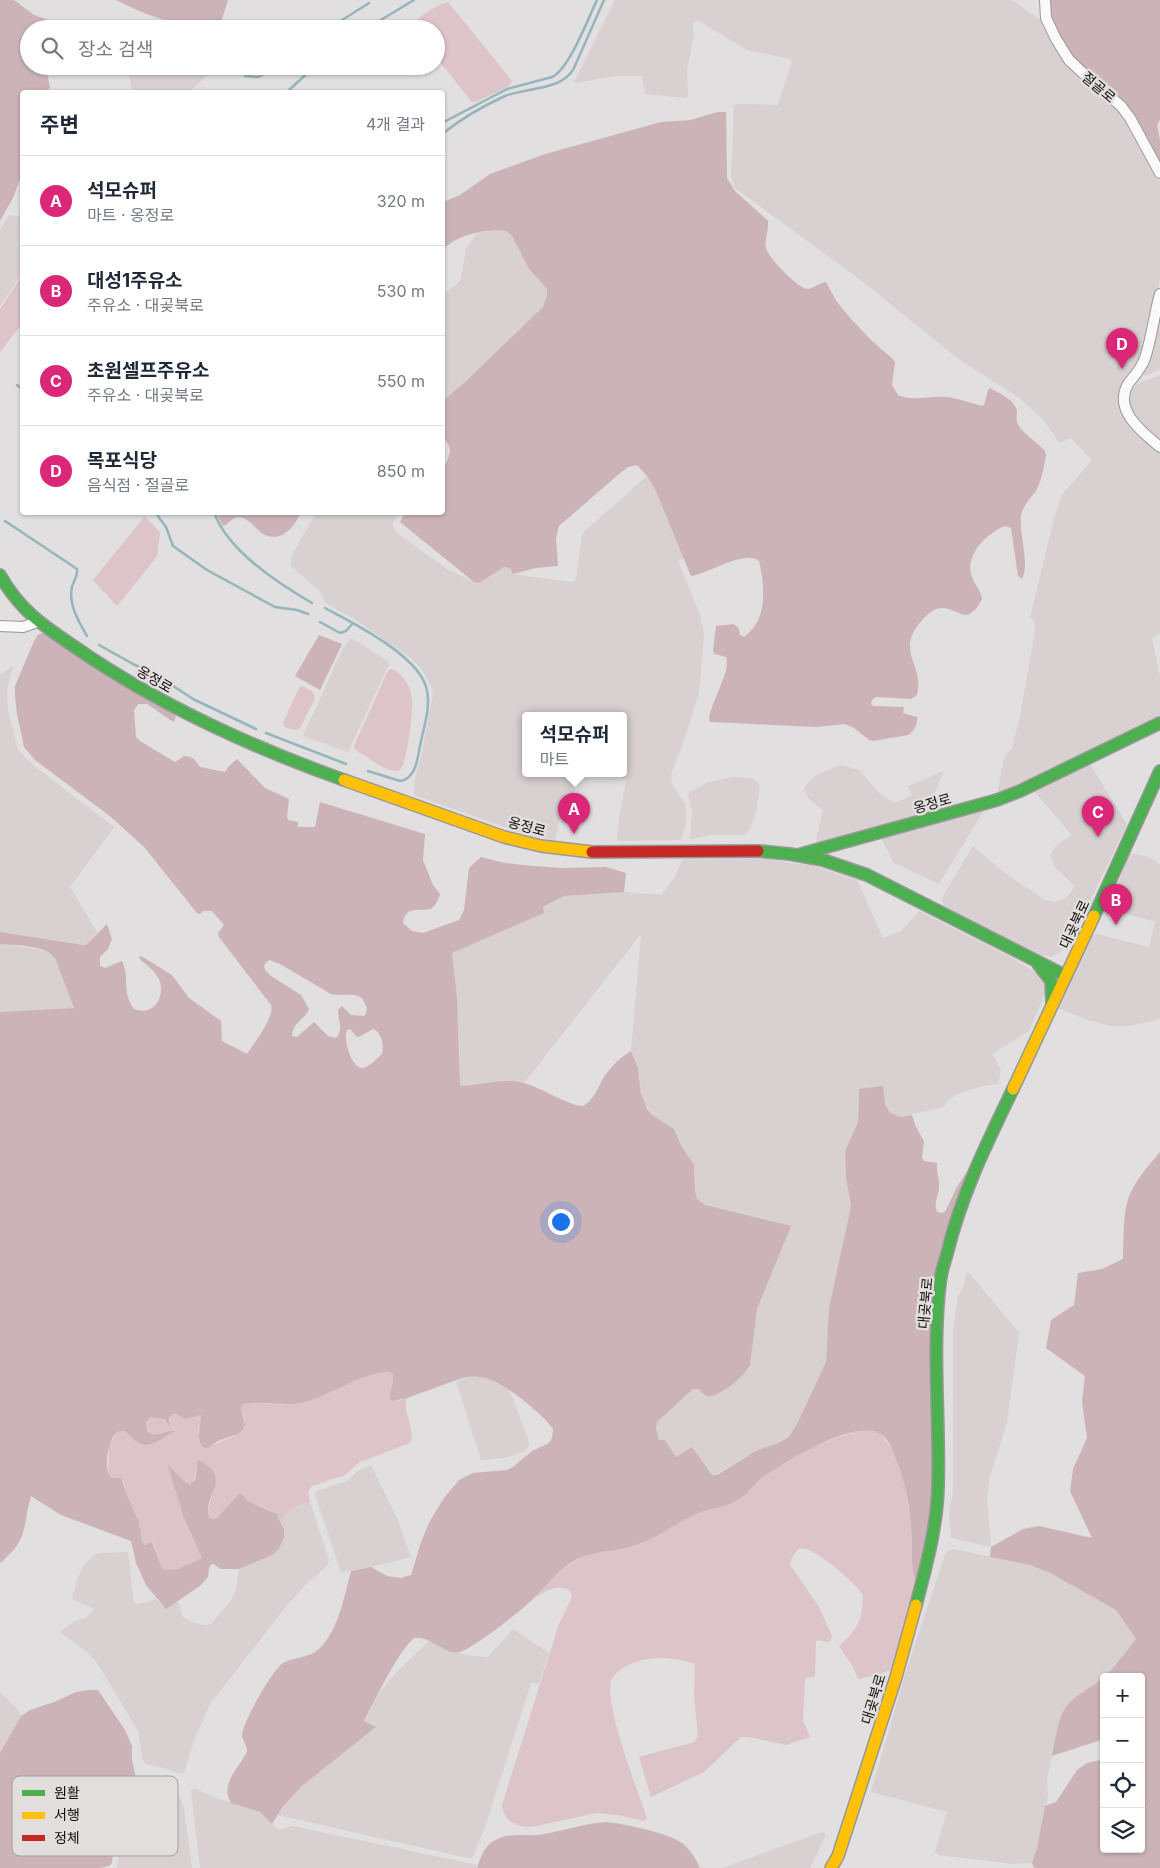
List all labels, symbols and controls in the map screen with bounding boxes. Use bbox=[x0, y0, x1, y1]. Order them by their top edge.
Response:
search box bbox=[20, 20, 445, 75]
icon: search bbox=[38, 34, 66, 62]
text: 장소 검색 bbox=[78, 38, 153, 61]
street label: 절골로 bbox=[1079, 68, 1119, 106]
text: 주변 bbox=[40, 112, 79, 137]
text: 4개 결과 bbox=[366, 114, 425, 134]
text: 석모슈퍼 bbox=[87, 179, 157, 202]
text: A bbox=[50, 191, 62, 211]
text: 320 m bbox=[377, 191, 425, 211]
text: 마트 · 옹정로 bbox=[87, 205, 174, 225]
text: 대성1주유소 bbox=[87, 269, 183, 292]
text: B bbox=[51, 281, 61, 301]
text: 530 m bbox=[377, 281, 425, 301]
text: 주유소 · 대곶북로 bbox=[87, 295, 204, 315]
pin: D bbox=[1106, 328, 1138, 369]
text: 초원셀프주유소 bbox=[87, 359, 209, 382]
text: C bbox=[50, 371, 62, 391]
text: 550 m bbox=[377, 371, 425, 391]
text: 주유소 · 대곶북로 bbox=[87, 385, 204, 405]
text: 목포식당 bbox=[87, 449, 157, 472]
text: D bbox=[50, 461, 62, 481]
text: 850 m bbox=[377, 461, 425, 481]
text: 음식점 · 절골로 bbox=[87, 475, 189, 495]
street label: 옹정로 bbox=[134, 662, 176, 696]
popup bbox=[522, 712, 627, 777]
text: 석모슈퍼 bbox=[540, 723, 609, 746]
text: 마트 bbox=[540, 749, 569, 769]
street label: 옹정로 bbox=[911, 789, 953, 816]
pin: A bbox=[558, 793, 590, 834]
pin: C bbox=[1082, 796, 1114, 837]
street label: 옹정로 bbox=[506, 813, 548, 839]
pin: B bbox=[1100, 884, 1132, 925]
street label: 대곶북로 bbox=[1055, 897, 1093, 951]
your location bbox=[548, 1209, 574, 1235]
street label: 대곶북로 bbox=[914, 1276, 936, 1329]
street label: 대곶북로 bbox=[857, 1672, 889, 1726]
map controls bbox=[1100, 1673, 1145, 1853]
button: + bbox=[1100, 1673, 1145, 1718]
button: − bbox=[1100, 1718, 1145, 1763]
button: locate bbox=[1100, 1763, 1145, 1808]
legend bbox=[12, 1776, 178, 1856]
text: 원활 bbox=[54, 1784, 80, 1801]
text: 서행 bbox=[54, 1806, 80, 1823]
button: layers bbox=[1100, 1808, 1145, 1853]
text: 정체 bbox=[54, 1829, 80, 1846]

